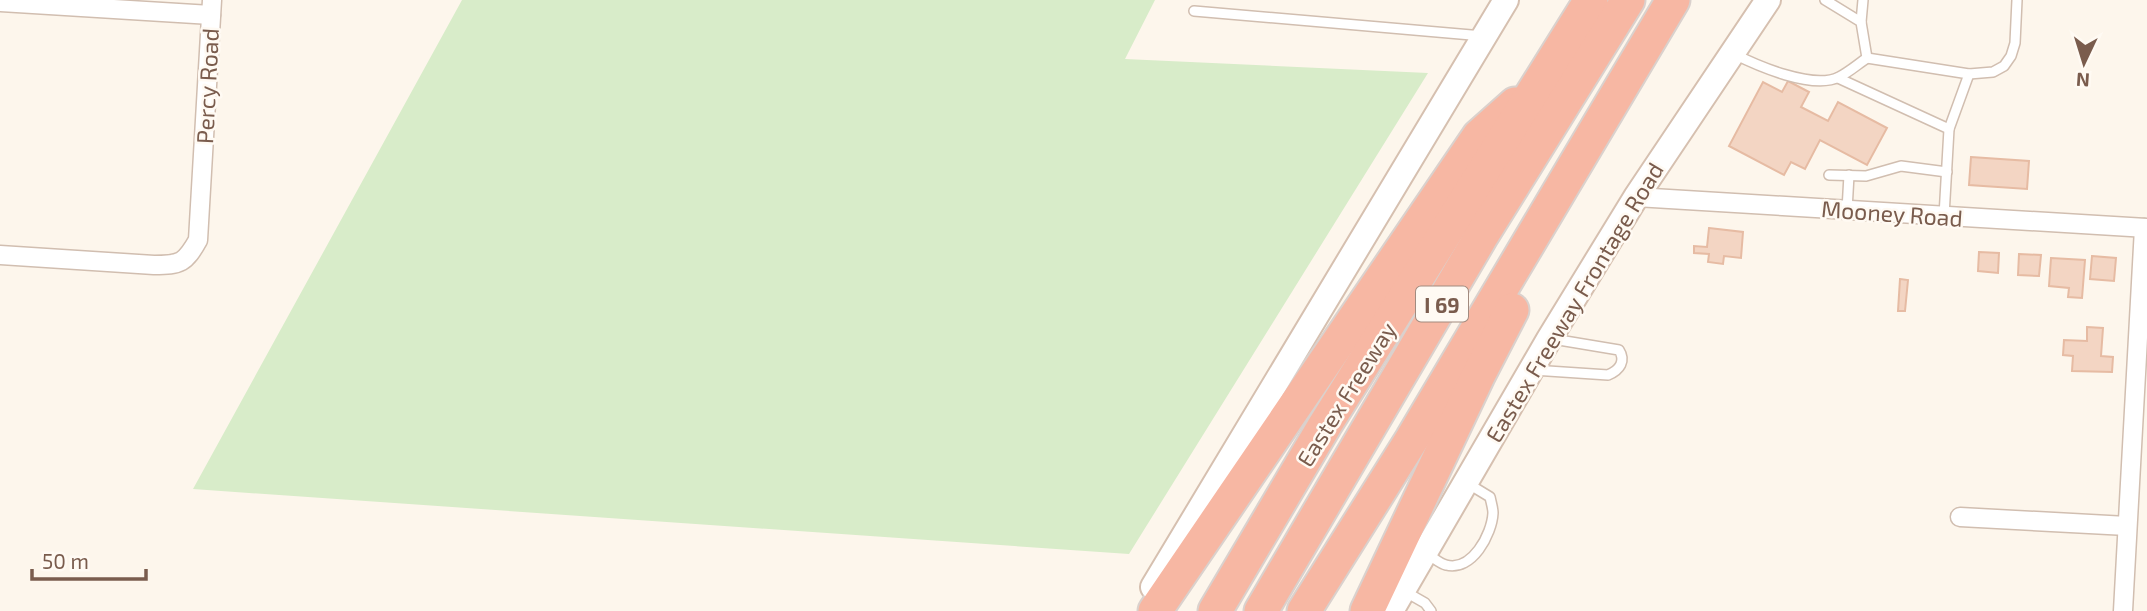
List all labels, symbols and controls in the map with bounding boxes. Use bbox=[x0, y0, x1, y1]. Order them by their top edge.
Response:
street label: Percy Road bbox=[190, 27, 224, 145]
north arrow bbox=[2049, 28, 2119, 98]
text: N bbox=[2075, 69, 2090, 92]
street label: Eastex Freeway Frontage Road bbox=[1479, 157, 1669, 447]
street label: Mooney Road bbox=[1820, 194, 1964, 232]
road number: I 69 bbox=[1416, 286, 1468, 322]
street label: Eastex Freeway bbox=[1290, 317, 1402, 471]
scale bar bbox=[32, 538, 145, 582]
text: 50 m bbox=[42, 548, 89, 573]

